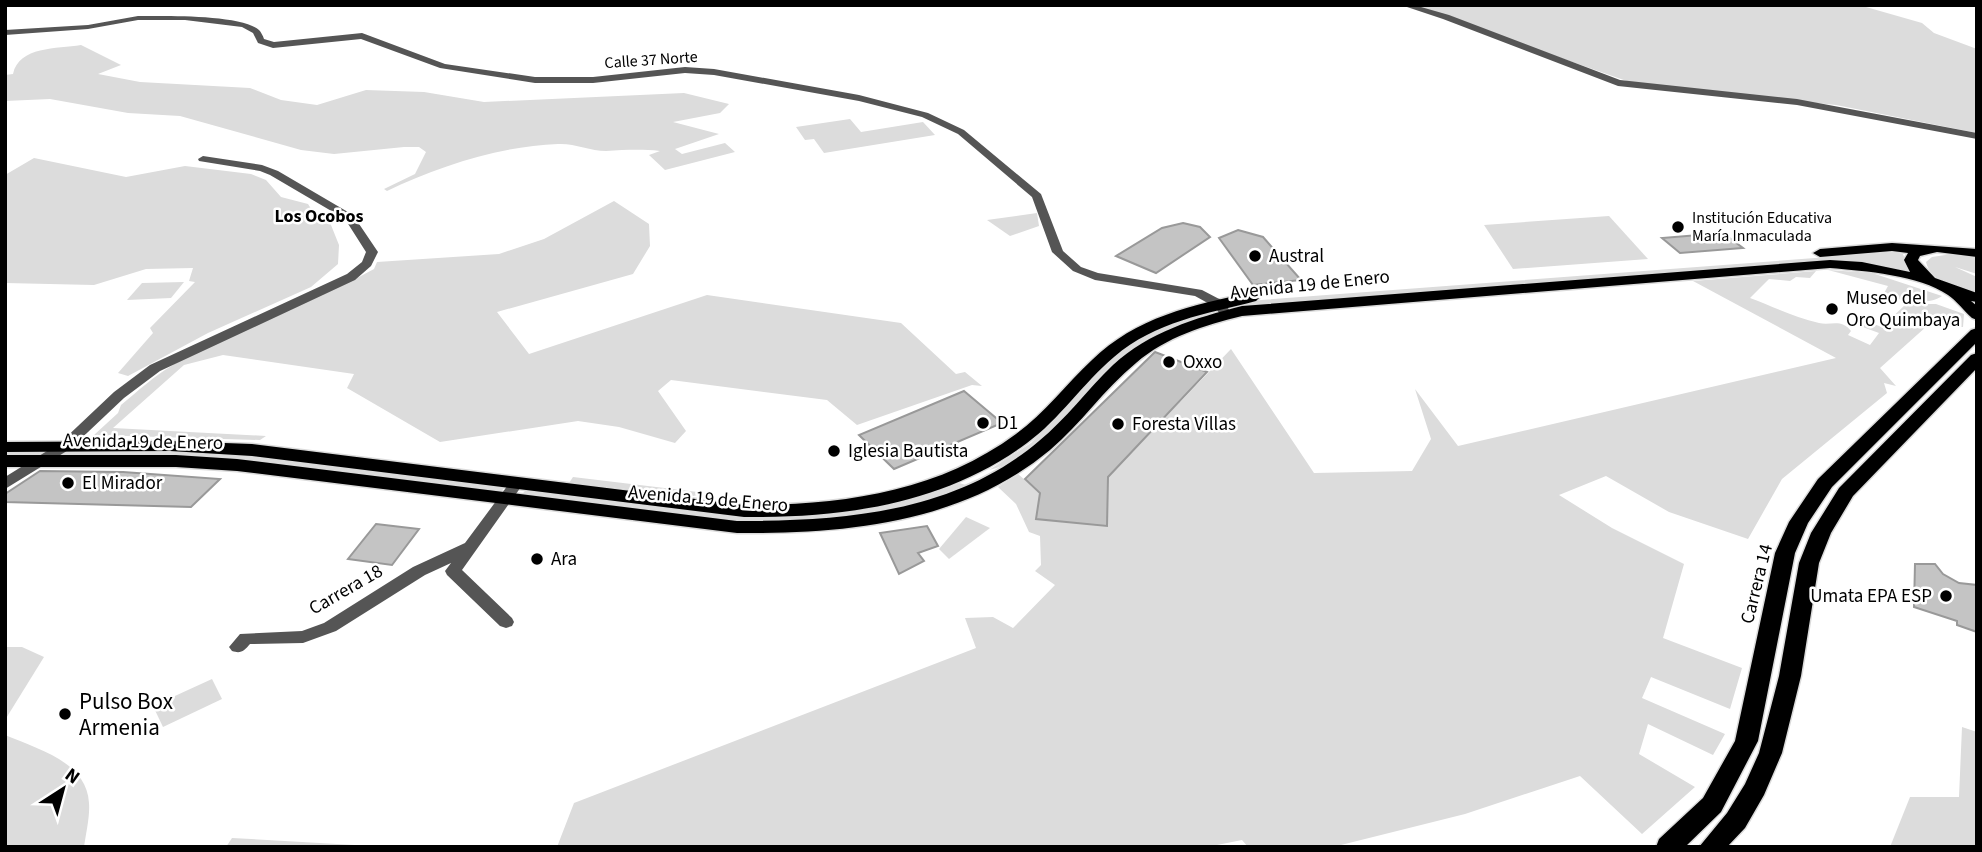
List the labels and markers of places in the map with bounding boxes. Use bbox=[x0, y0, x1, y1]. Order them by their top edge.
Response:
place label: Institución Educativa María Inmaculada bbox=[1692, 207, 1832, 247]
marker: Institución Educativa María Inmaculada bbox=[1670, 219, 1686, 235]
place label: Austral bbox=[1269, 243, 1324, 270]
marker: Austral bbox=[1247, 248, 1263, 264]
place label: Museo del Oro Quimbaya bbox=[1846, 285, 1960, 334]
marker: Museo del Oro Quimbaya bbox=[1824, 301, 1840, 317]
place label: Oxxo bbox=[1183, 349, 1222, 376]
marker: Oxxo bbox=[1161, 354, 1177, 370]
place label: D1 bbox=[997, 410, 1018, 437]
place label: Foresta Villas bbox=[1132, 411, 1236, 438]
marker: D1 bbox=[975, 415, 991, 431]
marker: Foresta Villas bbox=[1110, 416, 1126, 432]
place label: Iglesia Bautista bbox=[848, 438, 968, 465]
marker: Iglesia Bautista bbox=[826, 443, 842, 459]
place label: El Mirador bbox=[82, 470, 163, 497]
marker: El Mirador bbox=[60, 475, 76, 491]
place label: Ara bbox=[551, 546, 577, 573]
marker: Ara bbox=[529, 551, 545, 567]
place label: Umata EPA ESP bbox=[1810, 583, 1932, 610]
marker: Umata EPA ESP bbox=[1938, 588, 1954, 604]
place label: Pulso Box Armenia bbox=[79, 685, 173, 744]
marker: Pulso Box Armenia bbox=[57, 706, 73, 722]

